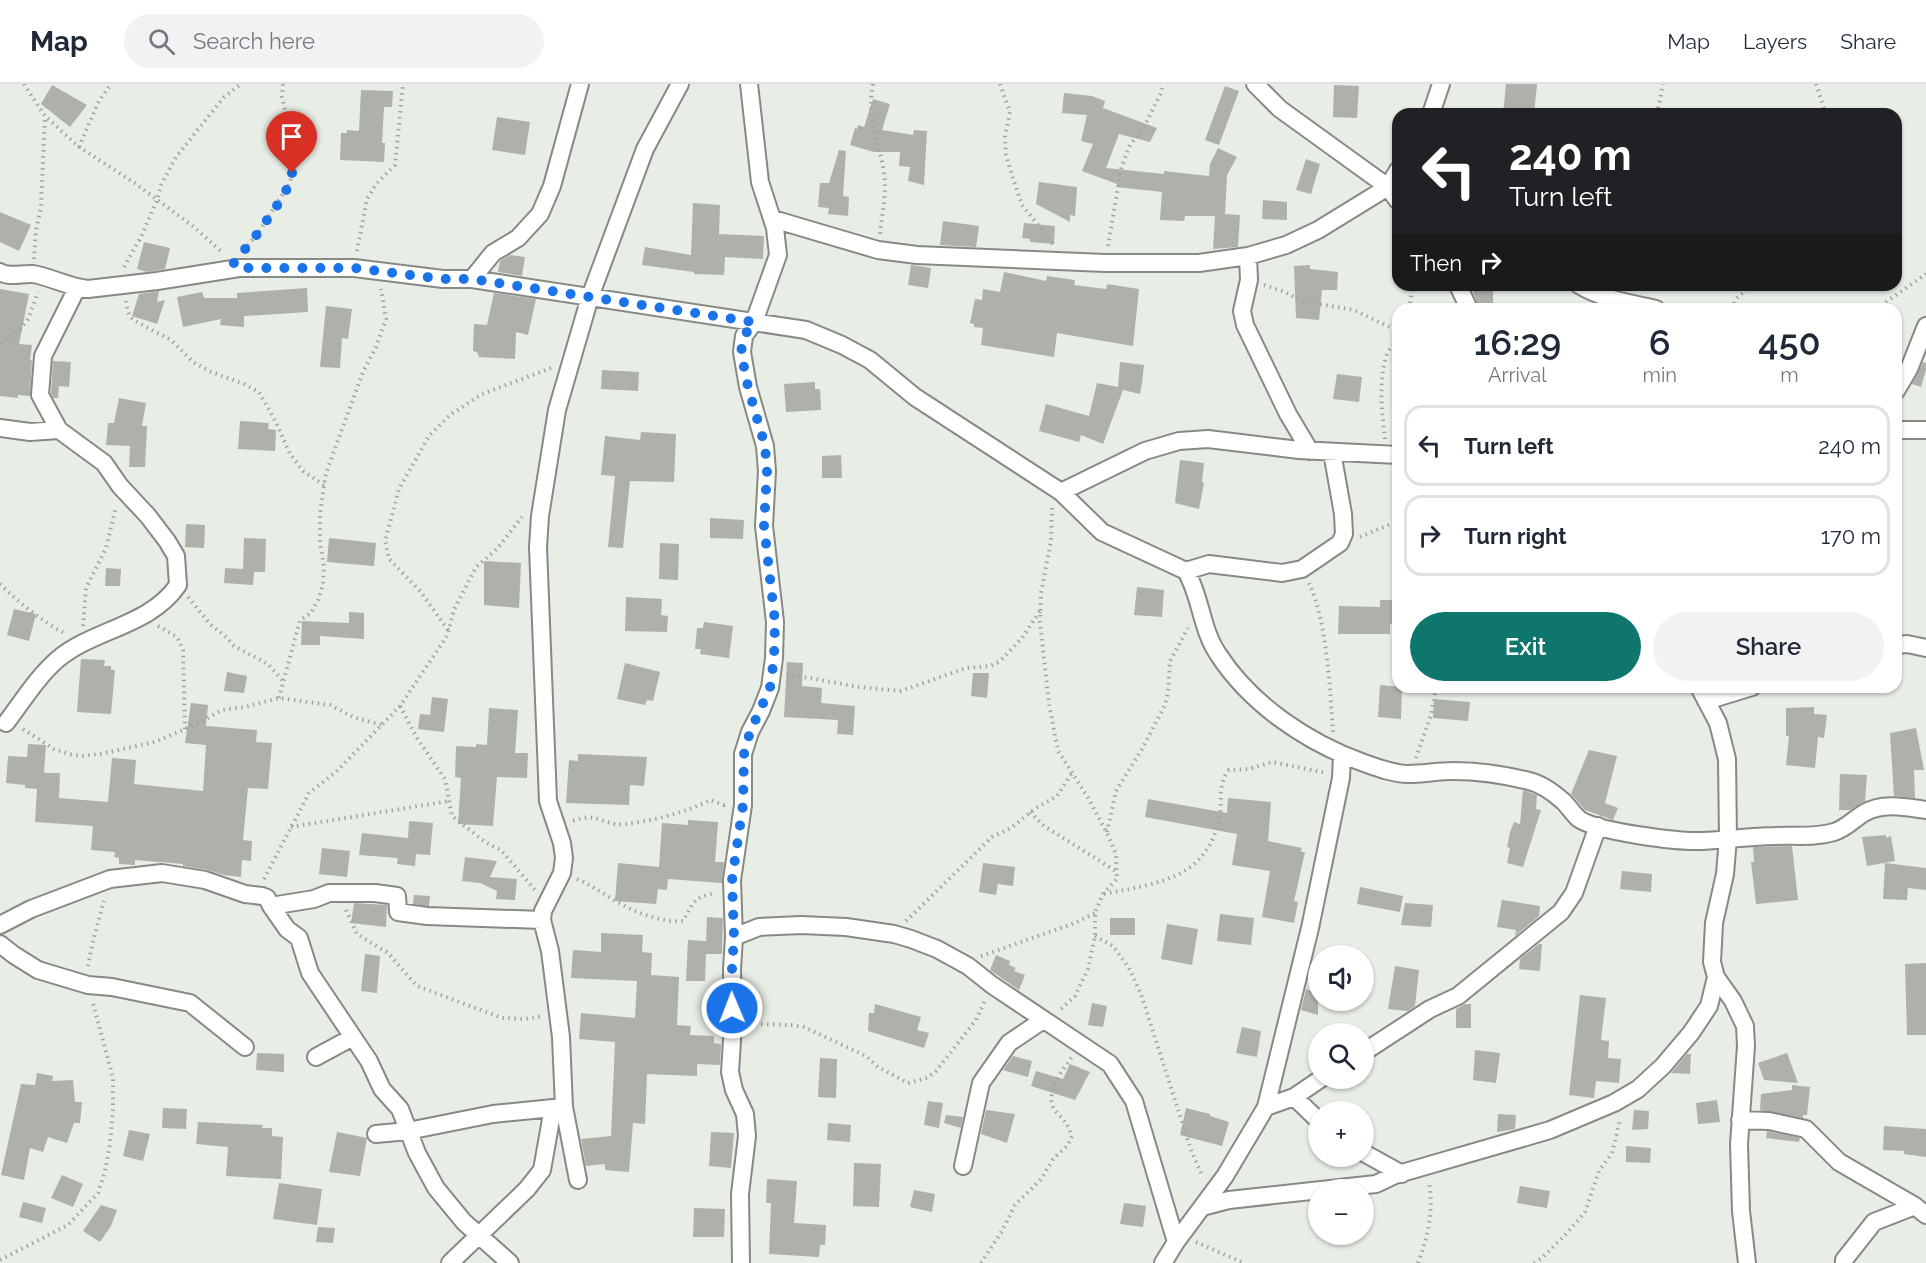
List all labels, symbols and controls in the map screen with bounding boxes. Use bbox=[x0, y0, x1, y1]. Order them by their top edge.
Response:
search box bbox=[124, 14, 544, 68]
text: Map bbox=[30, 25, 88, 58]
icon: search bbox=[145, 25, 178, 58]
text: Search here bbox=[193, 28, 315, 54]
text: Map bbox=[1667, 29, 1710, 54]
text: Layers bbox=[1743, 29, 1807, 54]
text: Share bbox=[1840, 29, 1896, 54]
pin bbox=[266, 111, 317, 173]
icon: arrive bbox=[275, 120, 308, 153]
text: 240 m bbox=[1509, 131, 1632, 180]
icon: left bbox=[1410, 132, 1488, 210]
text: Turn left bbox=[1509, 181, 1612, 212]
icon: right bbox=[1474, 246, 1507, 279]
text: Then bbox=[1410, 250, 1462, 276]
text: 16:29 bbox=[1473, 321, 1561, 363]
text: 6 bbox=[1649, 321, 1671, 363]
text: 450 bbox=[1758, 321, 1821, 363]
text: Arrival bbox=[1488, 363, 1547, 387]
text: min bbox=[1643, 363, 1677, 387]
text: m bbox=[1780, 363, 1799, 387]
icon: left bbox=[1413, 429, 1446, 462]
text: Turn left bbox=[1464, 433, 1554, 459]
text: 240 m bbox=[1818, 433, 1881, 459]
icon: right bbox=[1413, 519, 1446, 552]
text: Turn right bbox=[1464, 523, 1567, 549]
text: 170 m bbox=[1821, 523, 1881, 549]
button: Exit bbox=[1410, 612, 1641, 681]
button: Share bbox=[1653, 612, 1884, 681]
map controls bbox=[1308, 945, 1374, 1245]
button: sound bbox=[1308, 945, 1374, 1011]
position arrow bbox=[700, 976, 764, 1040]
button: search bbox=[1308, 1023, 1374, 1089]
button: + bbox=[1308, 1101, 1374, 1167]
button: − bbox=[1308, 1179, 1374, 1245]

